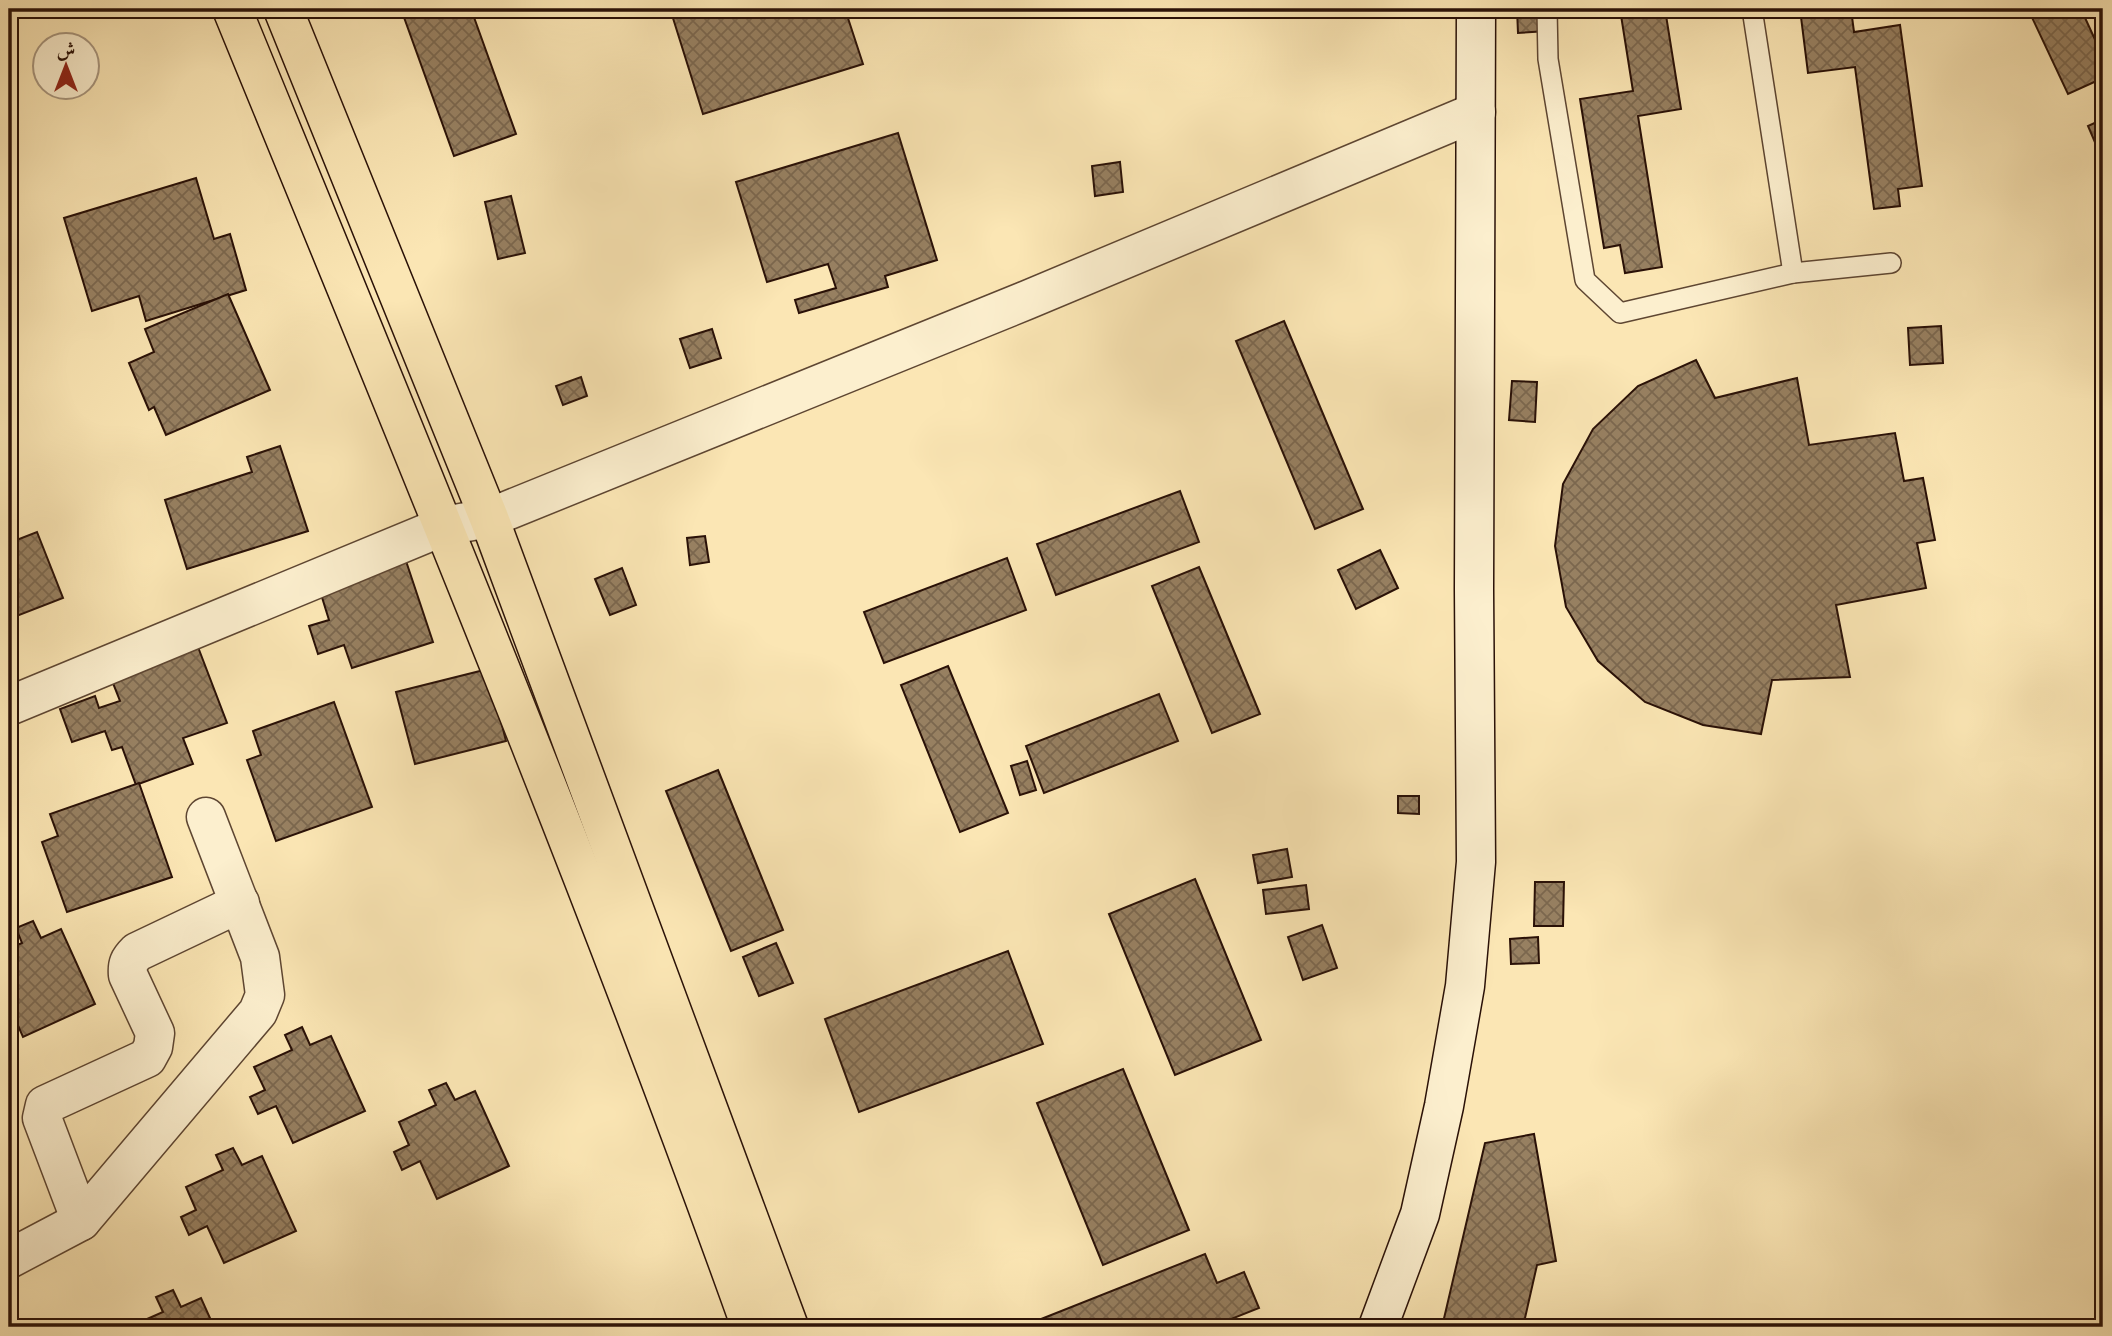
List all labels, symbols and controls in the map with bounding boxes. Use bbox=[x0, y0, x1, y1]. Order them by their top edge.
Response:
north arrow bbox=[32, 32, 102, 102]
text: ش bbox=[57, 39, 75, 63]

